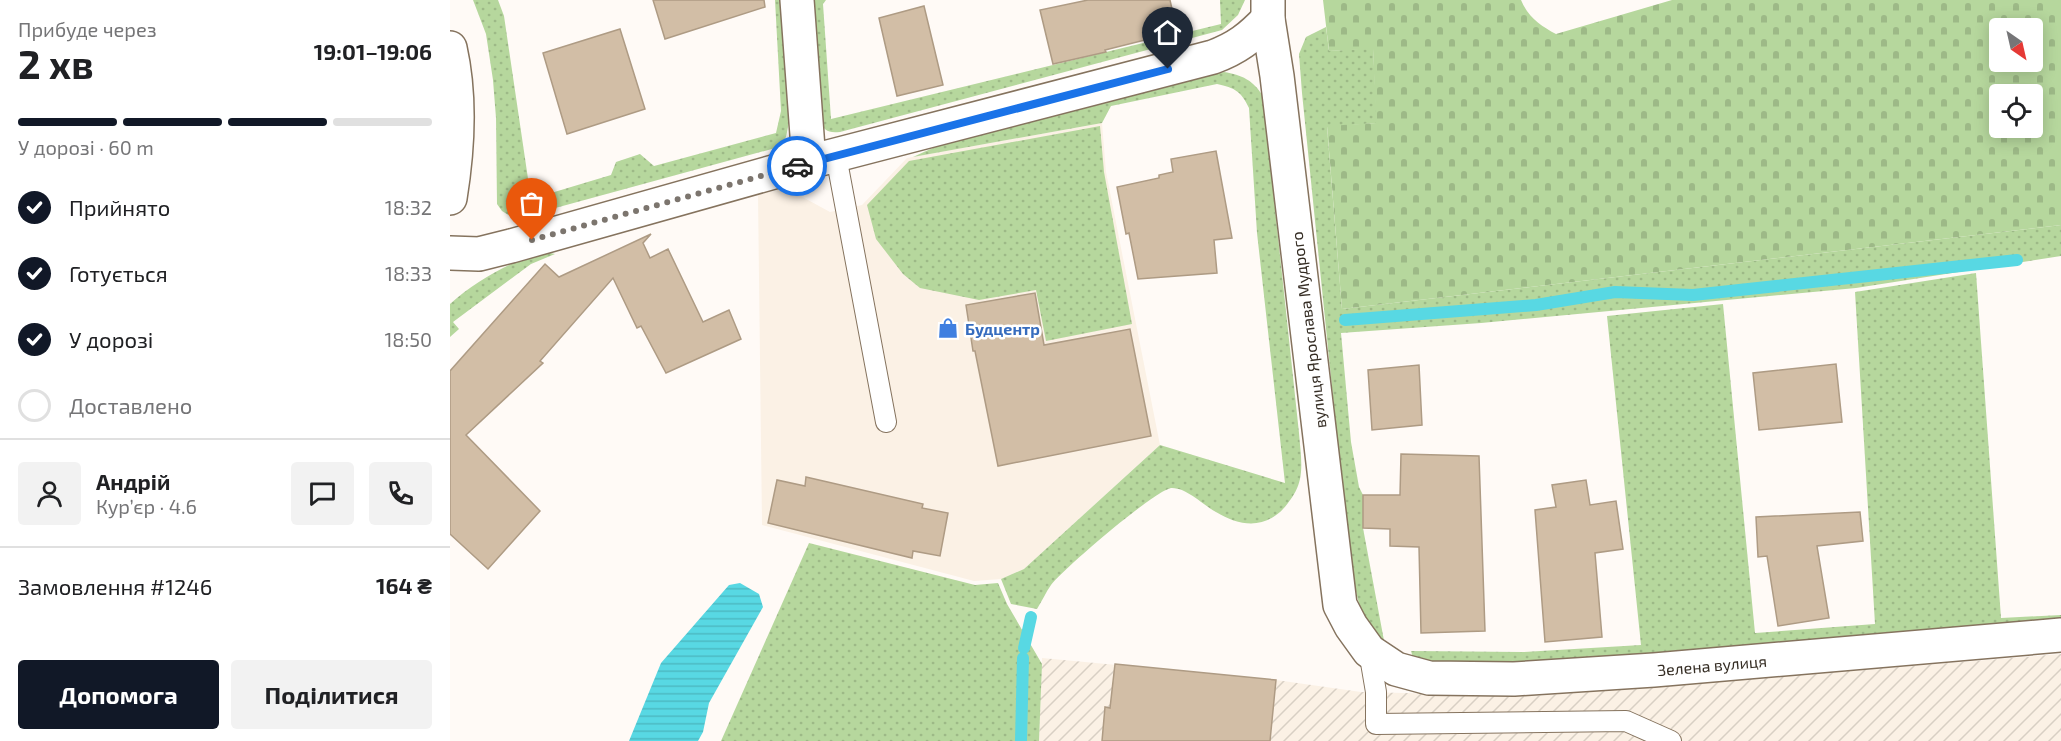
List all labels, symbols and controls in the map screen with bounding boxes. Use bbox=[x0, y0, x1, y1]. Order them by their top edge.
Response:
pin bbox=[1142, 7, 1193, 69]
icon: home bbox=[1151, 16, 1184, 49]
text: Прибуде через bbox=[18, 17, 157, 41]
north arrow bbox=[1989, 18, 2043, 72]
map controls bbox=[1989, 18, 2043, 138]
text: 19:01–19:06 bbox=[314, 38, 432, 64]
text: 2 хв bbox=[18, 40, 94, 87]
button: locate bbox=[1989, 84, 2043, 138]
text: У дорозі · 60 m bbox=[18, 135, 154, 159]
courier bbox=[767, 136, 827, 196]
icon: car bbox=[781, 150, 814, 183]
pin bbox=[506, 178, 557, 240]
icon: bag bbox=[515, 187, 548, 220]
icon: check bbox=[18, 191, 51, 224]
text: Прийнято bbox=[69, 194, 170, 220]
text: 18:32 bbox=[385, 195, 432, 219]
street label: вулиця Ярослава Мудрого bbox=[1286, 230, 1331, 430]
icon: check bbox=[18, 257, 51, 290]
text: Готується bbox=[69, 260, 168, 286]
text: 18:33 bbox=[385, 261, 432, 285]
shop icon: Будцентр bbox=[936, 316, 960, 340]
place label: Будцентр bbox=[965, 319, 1040, 338]
icon: check bbox=[18, 323, 51, 356]
text: У дорозі bbox=[69, 326, 153, 352]
text: 18:50 bbox=[384, 327, 432, 351]
text: Доставлено bbox=[69, 392, 192, 418]
button: person bbox=[18, 462, 81, 525]
button: chat bbox=[291, 462, 354, 525]
button: phone bbox=[369, 462, 432, 525]
text: Андрій bbox=[96, 468, 170, 494]
text: Кур’єр · 4.6 bbox=[96, 494, 197, 518]
text: 164 ₴ bbox=[376, 572, 432, 598]
text: Замовлення #1246 bbox=[18, 573, 212, 599]
street label: Зелена вулиця bbox=[1656, 651, 1768, 680]
button: Допомога bbox=[18, 660, 219, 729]
button: Поділитися bbox=[231, 660, 432, 729]

